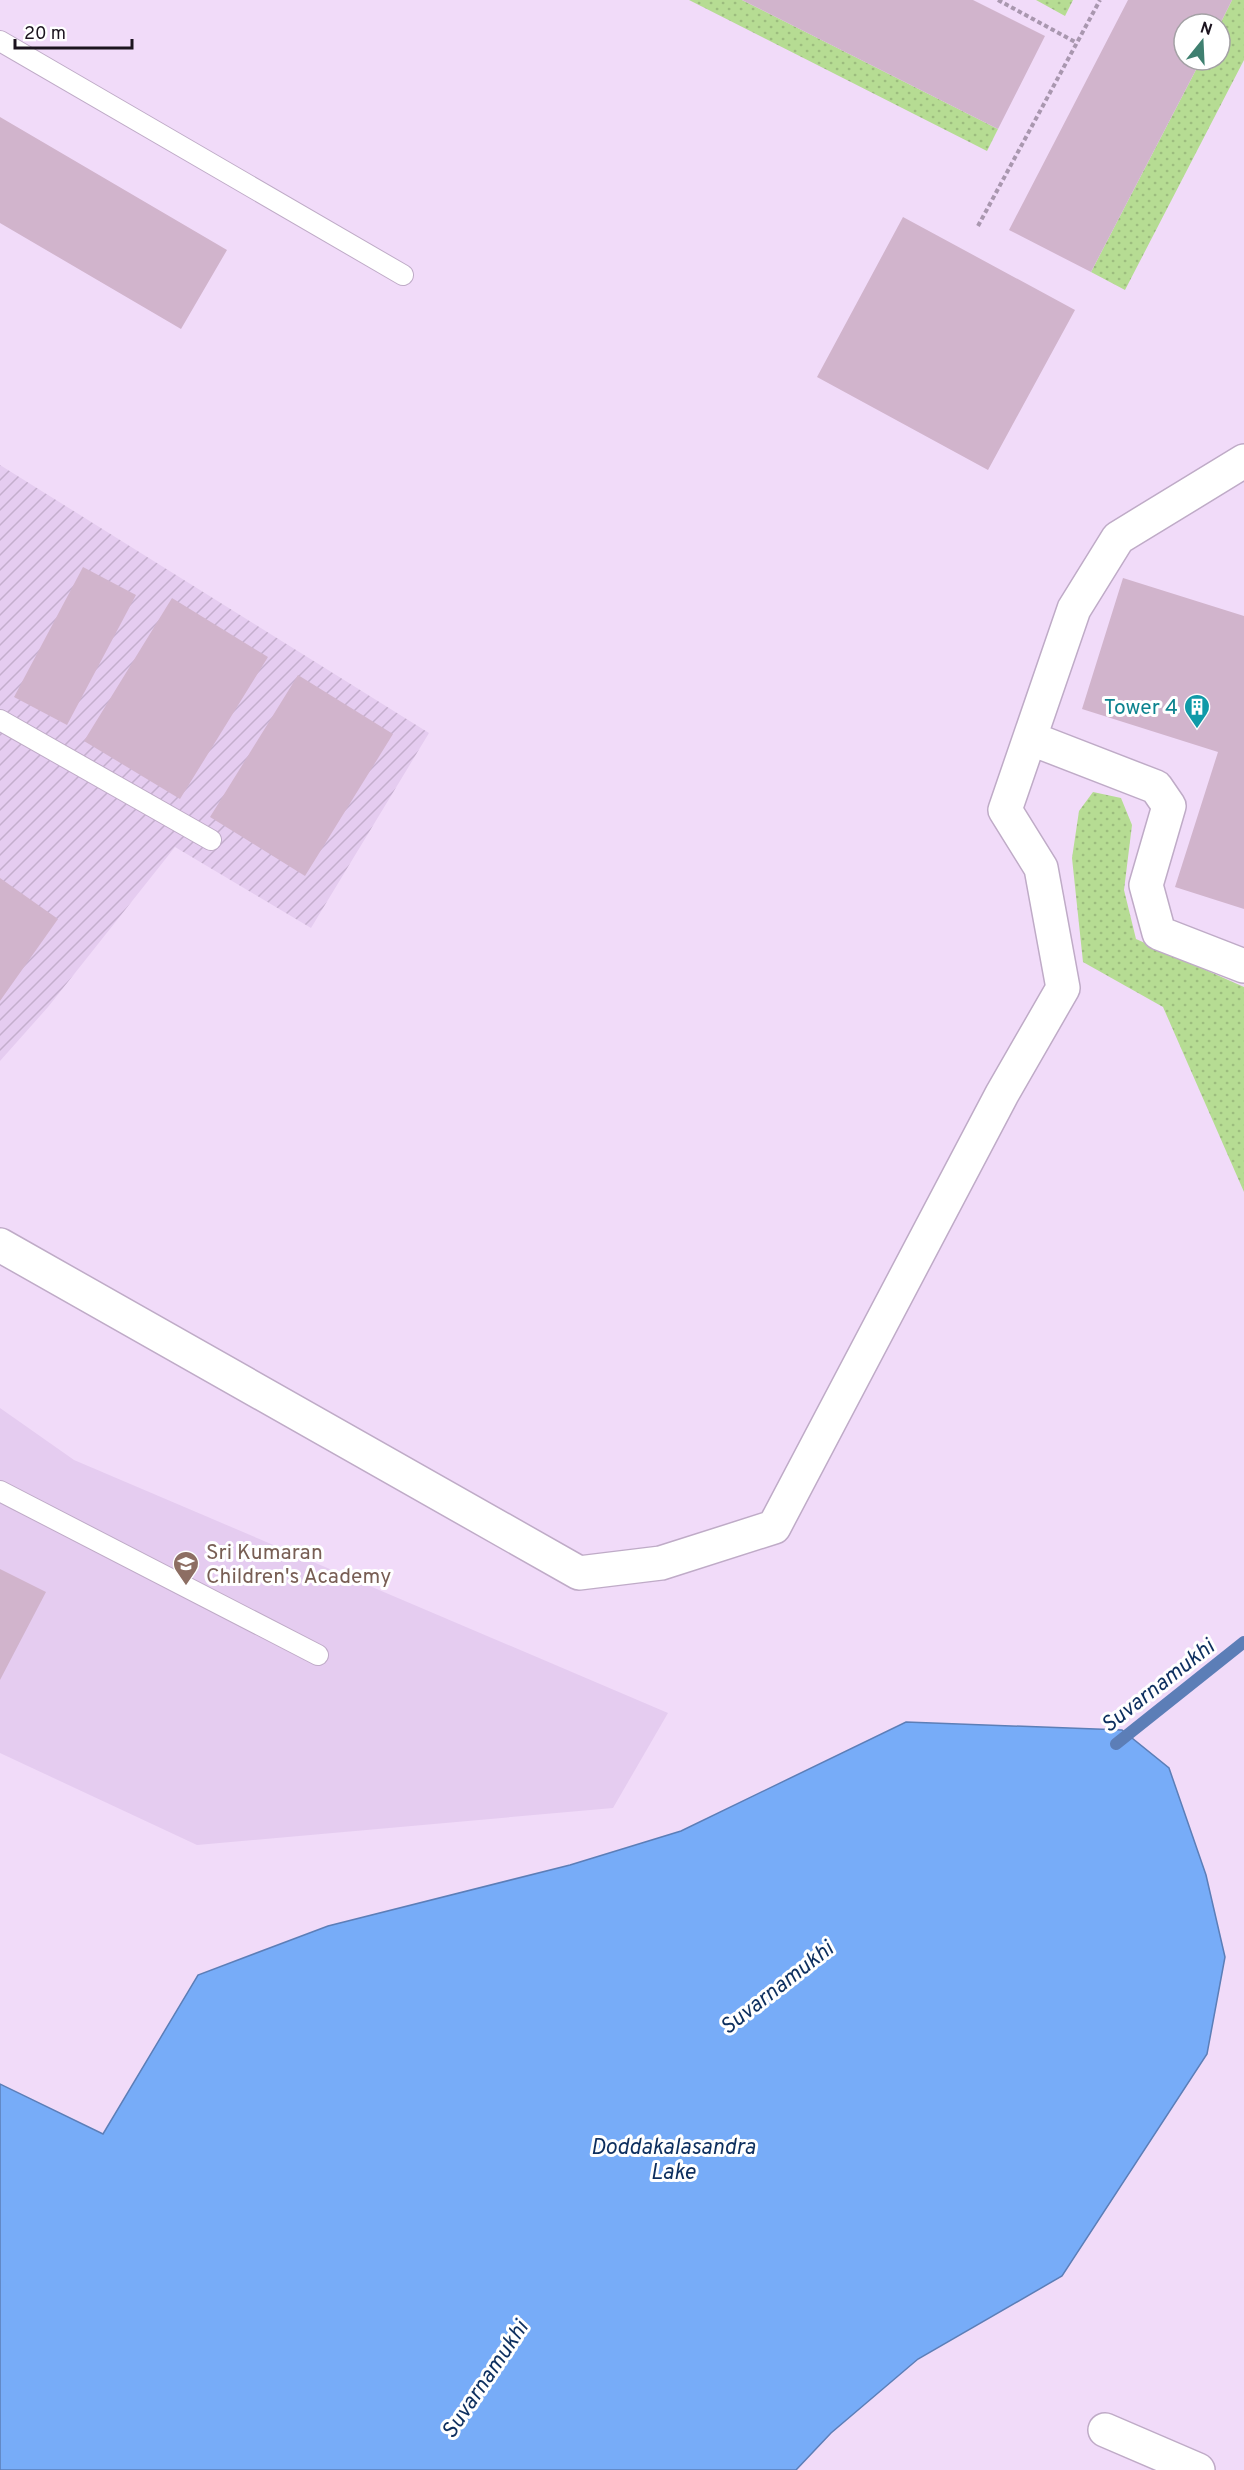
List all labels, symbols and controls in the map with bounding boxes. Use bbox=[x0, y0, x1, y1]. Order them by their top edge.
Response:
scale bar bbox=[15, 12, 132, 50]
north arrow bbox=[1172, 12, 1232, 72]
text: N bbox=[1197, 18, 1215, 41]
text: 20 m bbox=[24, 23, 66, 46]
building icon: Tower 4 bbox=[1182, 692, 1212, 730]
place label: Tower 4 bbox=[1104, 695, 1178, 722]
place label: Sri Kumaran Children's Academy bbox=[206, 1540, 391, 1591]
school or university icon: Sri Kumaran Children's Academy bbox=[171, 1549, 201, 1587]
water label: Suvarnamukhi bbox=[1096, 1633, 1222, 1740]
water label: Suvarnamukhi bbox=[715, 1935, 841, 2042]
water label: Doddakalasandra Lake bbox=[591, 2135, 756, 2187]
water label: Suvarnamukhi bbox=[437, 2315, 536, 2445]

